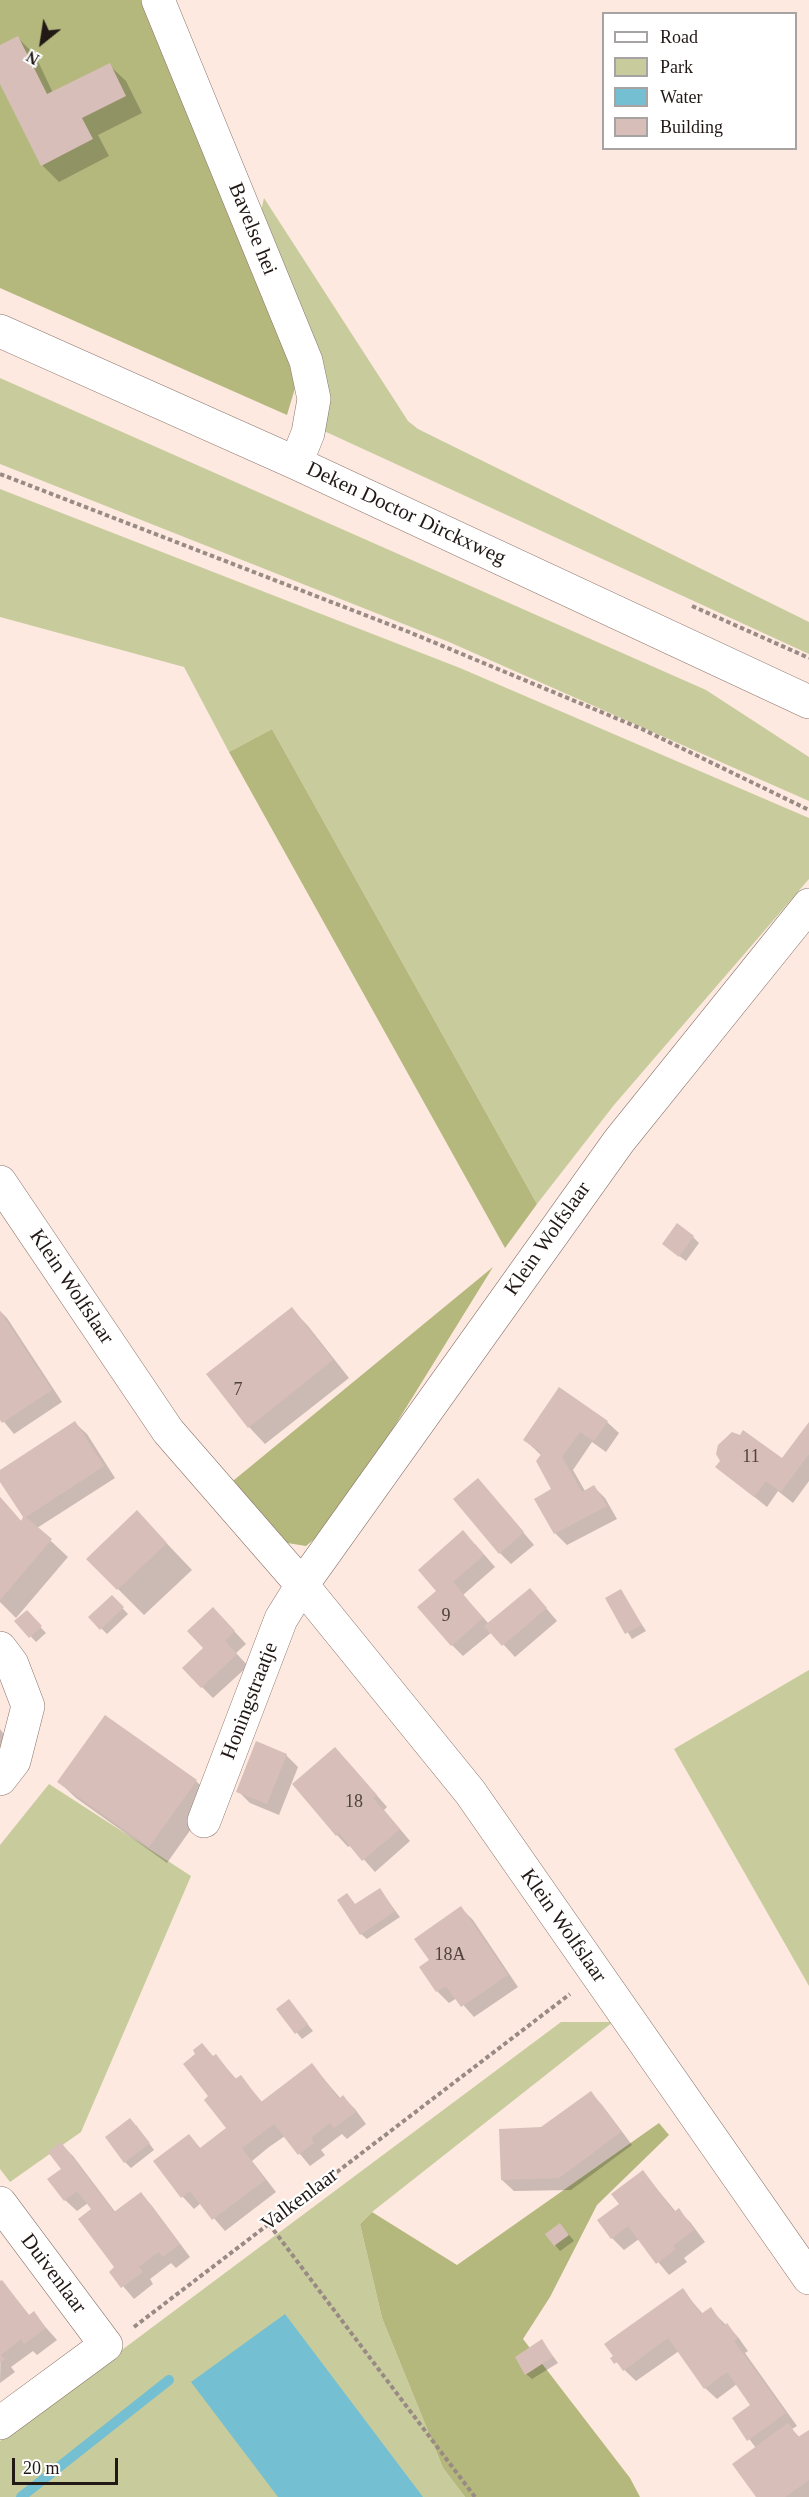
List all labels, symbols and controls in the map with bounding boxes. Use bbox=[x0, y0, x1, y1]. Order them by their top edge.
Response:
north arrow bbox=[12, 12, 72, 72]
legend bbox=[602, 12, 797, 150]
text: Road bbox=[660, 27, 698, 47]
text: N bbox=[23, 48, 42, 68]
text: Park bbox=[660, 57, 693, 77]
text: Water bbox=[660, 87, 703, 107]
text: Building bbox=[660, 117, 723, 137]
street label: Bavelse hei bbox=[222, 179, 282, 279]
street label: Deken Doctor Dirckxweg bbox=[302, 457, 510, 571]
street label: Klein Wolfslaar bbox=[500, 1177, 596, 1301]
street label: Klein Wolfslaar bbox=[23, 1225, 119, 1349]
house number: 7 bbox=[234, 1379, 242, 1401]
house number: 11 bbox=[742, 1446, 760, 1468]
house number: 9 bbox=[442, 1605, 450, 1627]
street label: Honingstraatje bbox=[216, 1639, 284, 1763]
house number: 18 bbox=[345, 1791, 363, 1813]
street label: Klein Wolfslaar bbox=[515, 1864, 611, 1988]
house number: 18A bbox=[435, 1944, 465, 1966]
street label: Valkenlaar bbox=[257, 2163, 343, 2237]
street label: Duivenlaar bbox=[15, 2229, 91, 2319]
scale bar bbox=[15, 2446, 122, 2484]
text: 20 m bbox=[23, 2458, 60, 2478]

